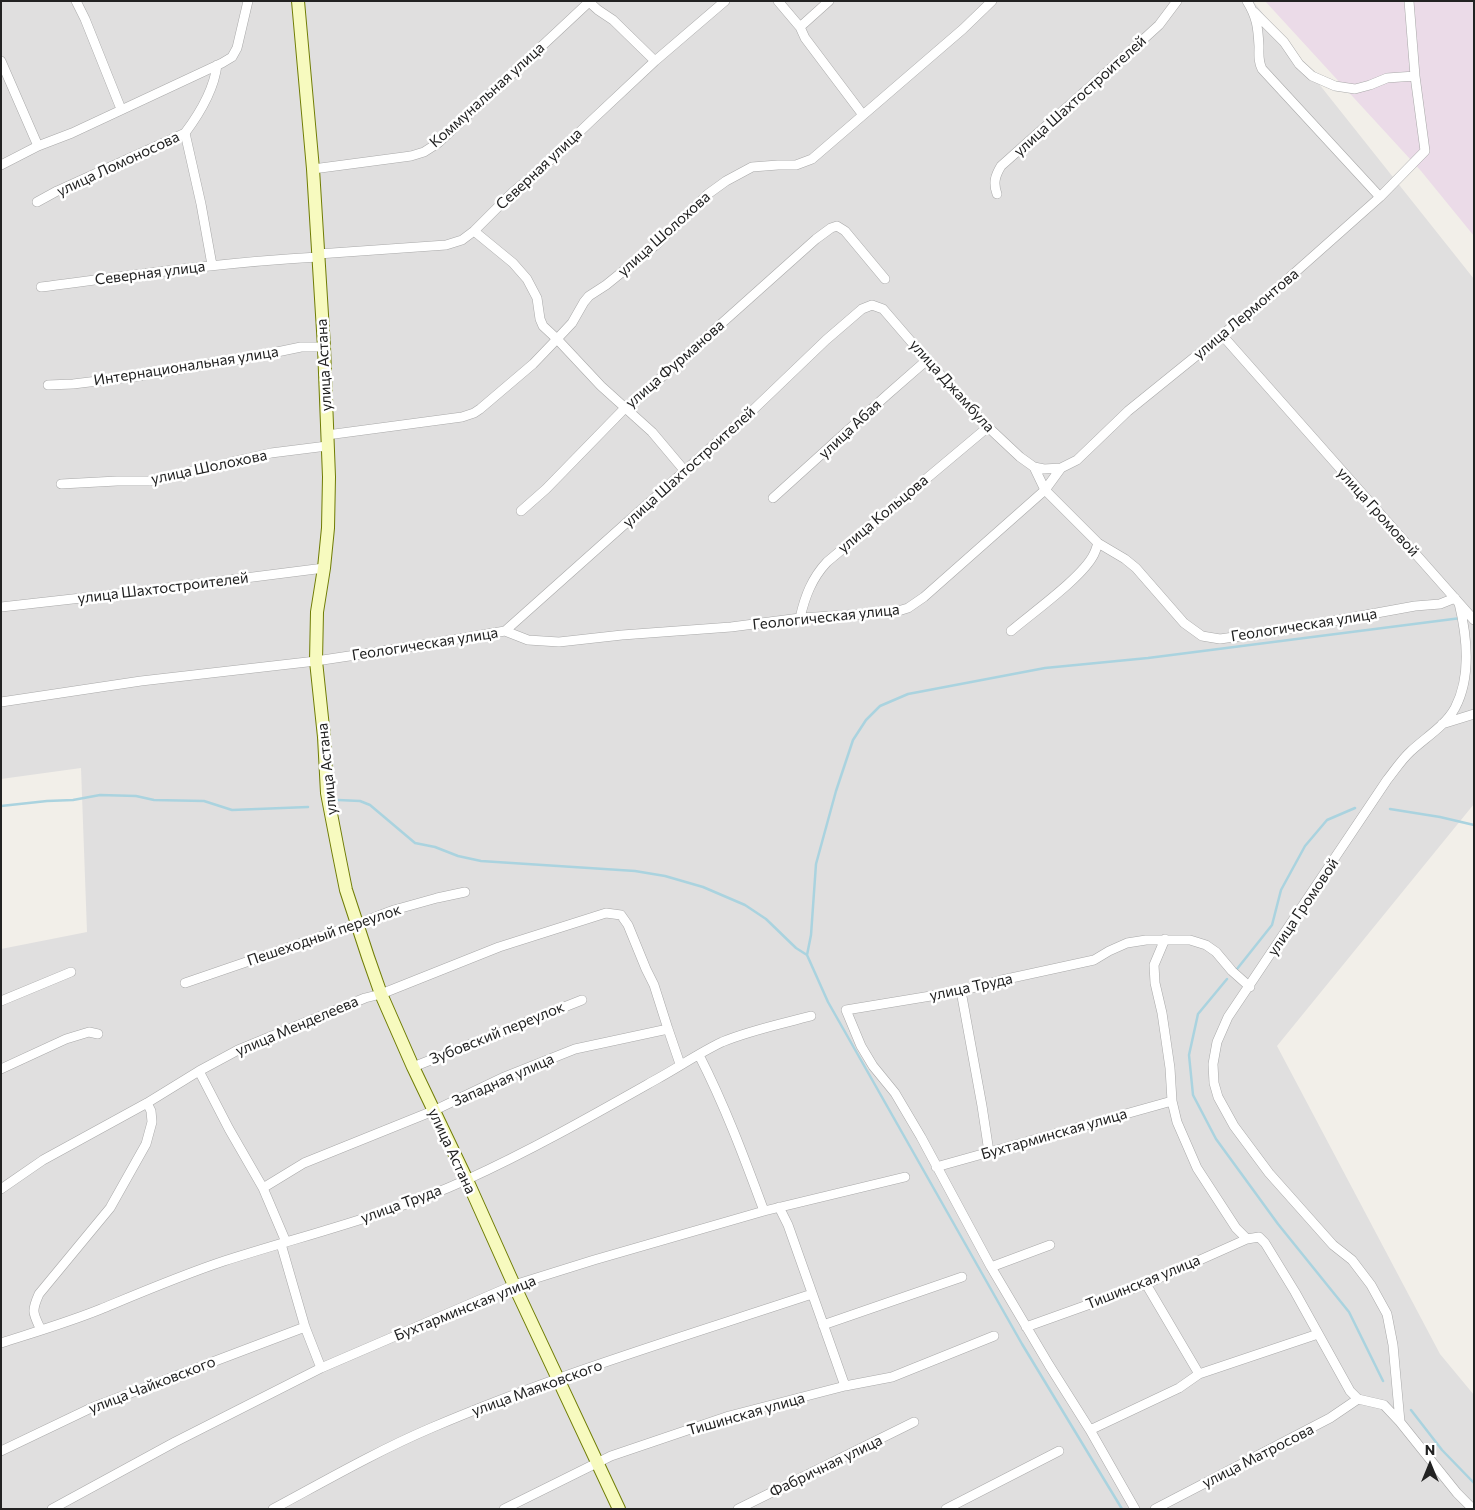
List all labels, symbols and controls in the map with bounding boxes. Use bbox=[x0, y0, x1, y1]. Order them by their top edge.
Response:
street label: улица Шахтостроителей bbox=[1010, 32, 1150, 160]
street label: Коммунальная улица bbox=[426, 39, 548, 151]
street label: Северная улица bbox=[492, 125, 586, 213]
street label: улица Ломоносова bbox=[54, 128, 182, 200]
street label: улица Шолохова bbox=[614, 188, 714, 280]
street label: Северная улица bbox=[94, 257, 206, 289]
street label: улица Лермонтова bbox=[1190, 265, 1302, 363]
street label: улица Фурманова bbox=[622, 316, 728, 412]
street label: улица Астана bbox=[313, 318, 335, 412]
street label: улица Джамбула bbox=[906, 336, 998, 436]
street label: Интернациональная улица bbox=[92, 342, 280, 390]
street label: улица Абая bbox=[815, 396, 885, 462]
street label: улица Шахтостроителей bbox=[619, 403, 759, 531]
street label: улица Шолохова bbox=[149, 446, 269, 488]
street label: улица Громовой bbox=[1333, 464, 1423, 560]
street label: улица Кольцова bbox=[834, 471, 932, 557]
street label: улица Шахтостроителей bbox=[76, 569, 250, 607]
street label: Геологическая улица bbox=[752, 600, 900, 634]
street label: Геологическая улица bbox=[1230, 605, 1378, 645]
street label: Геологическая улица bbox=[351, 624, 499, 664]
street label: улица Астана bbox=[313, 722, 341, 816]
street label: улица Громовой bbox=[1264, 855, 1342, 959]
street label: Пешеходный переулок bbox=[245, 900, 403, 970]
street label: улица Труда bbox=[928, 969, 1014, 1005]
street label: улица Менделеева bbox=[233, 992, 361, 1060]
street label: Зубовский переулок bbox=[427, 998, 567, 1068]
street label: Западная улица bbox=[449, 1049, 557, 1111]
street label: улица Астана bbox=[424, 1105, 480, 1197]
street label: Бухтарминская улица bbox=[979, 1105, 1129, 1163]
street label: улица Труда bbox=[358, 1181, 444, 1227]
street label: Тишинская улица bbox=[1083, 1251, 1203, 1313]
street label: Бухтарминская улица bbox=[392, 1271, 538, 1345]
street label: улица Чайковского bbox=[86, 1352, 218, 1418]
street label: улица Маяковского bbox=[469, 1356, 605, 1420]
street label: Тишинская улица bbox=[685, 1389, 807, 1439]
street label: улица Матросова bbox=[1199, 1420, 1317, 1492]
street label: Фабричная улица bbox=[767, 1431, 885, 1501]
north arrow bbox=[1405, 1440, 1455, 1490]
text: N bbox=[1425, 1441, 1435, 1458]

